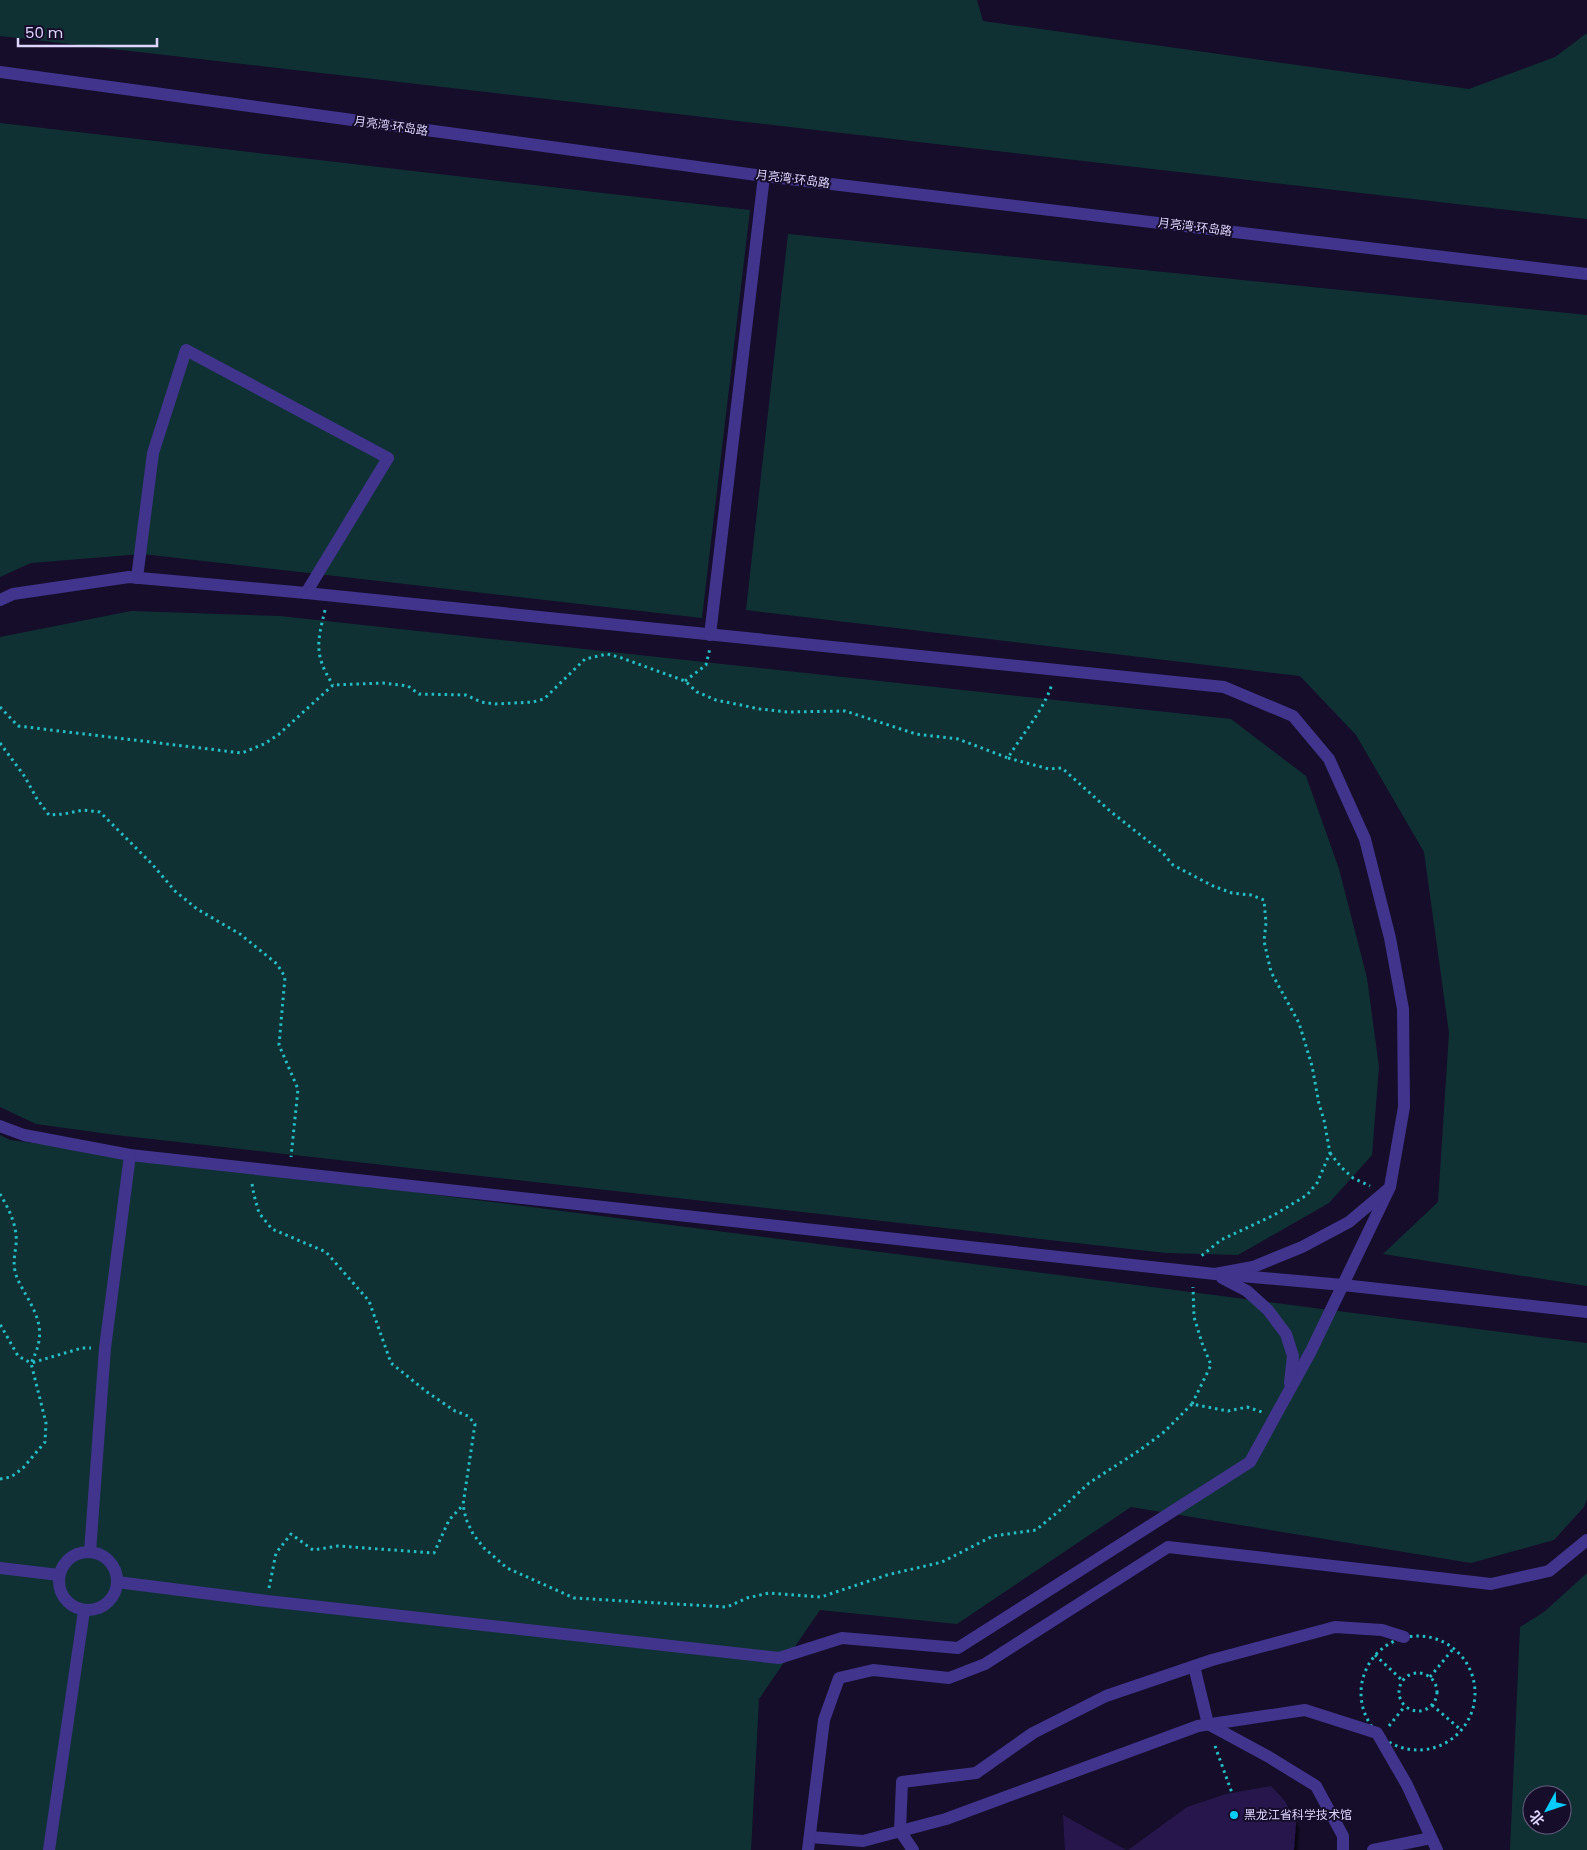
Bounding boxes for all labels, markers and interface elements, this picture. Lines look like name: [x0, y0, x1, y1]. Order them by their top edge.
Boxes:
scale bar: [18, 15, 156, 47]
text: 50 m: [25, 22, 63, 43]
street label: 月亮湾·环岛路: [353, 112, 429, 139]
street label: 月亮湾·环岛路: [755, 166, 831, 191]
street label: 月亮湾·环岛路: [1157, 214, 1233, 239]
north arrow: [1522, 1785, 1572, 1835]
place label: 黑龙江省科学技术馆: [1244, 1806, 1352, 1823]
text: 北: [1525, 1807, 1549, 1830]
marker: 黑龙江省科学技术馆: [1228, 1809, 1240, 1821]

